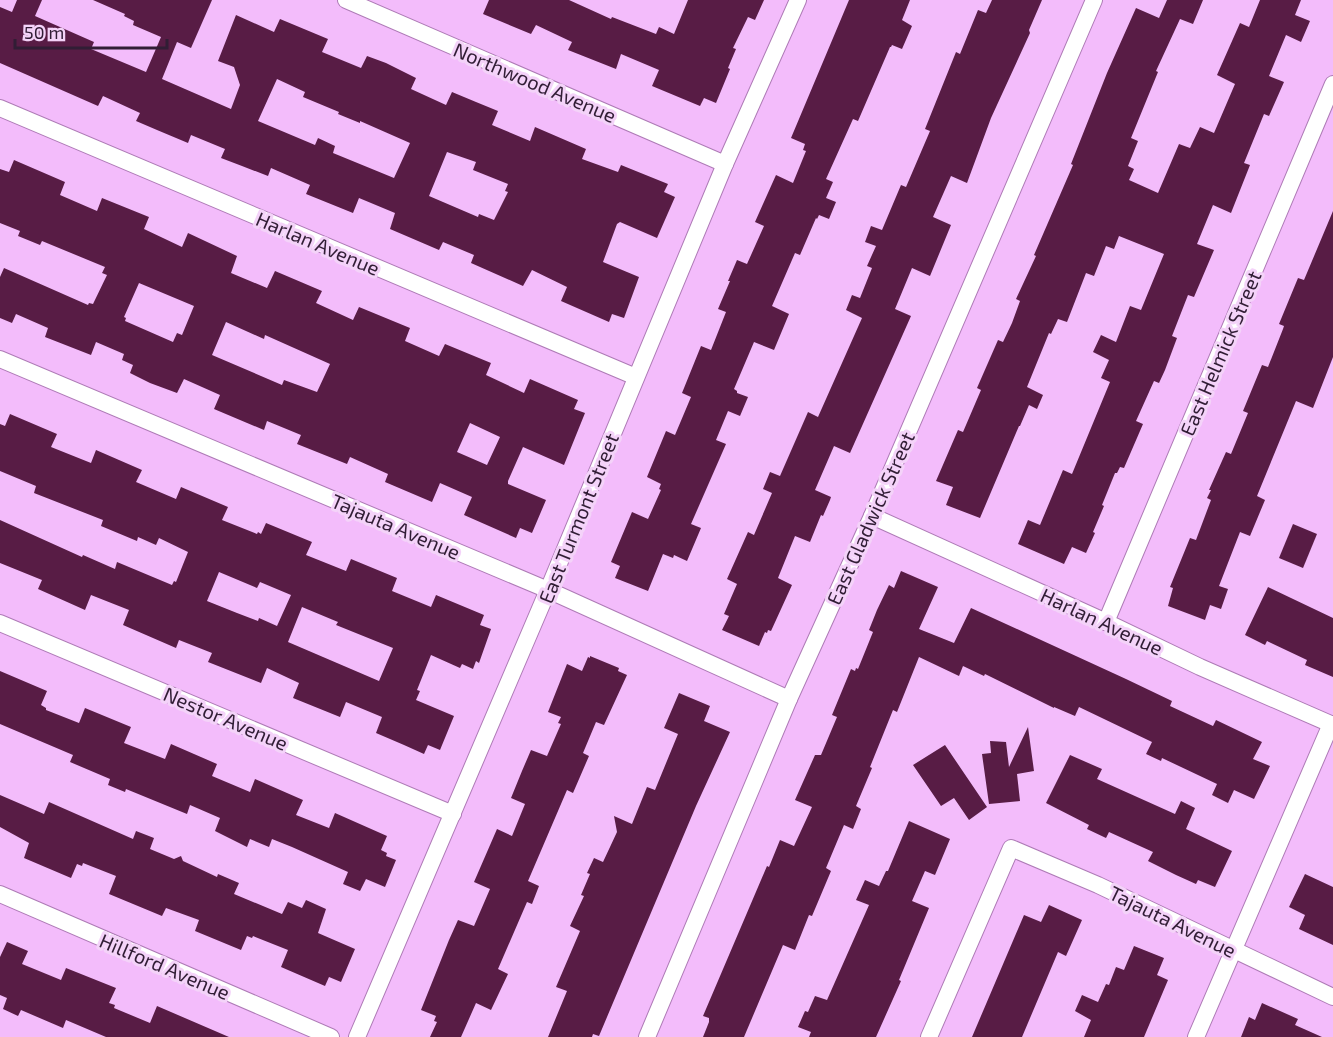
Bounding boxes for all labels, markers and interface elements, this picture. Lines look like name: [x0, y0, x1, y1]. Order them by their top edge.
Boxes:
scale bar: [15, 12, 166, 50]
text: 50 m: [24, 21, 64, 43]
street label: Northwood Avenue: [450, 37, 620, 127]
street label: Harlan Avenue: [253, 206, 383, 280]
street label: East Helmick Street: [1174, 267, 1266, 439]
street label: East Gladwick Street: [821, 428, 919, 608]
street label: East Turmont Street: [533, 429, 623, 607]
street label: Tajauta Avenue: [328, 488, 464, 564]
street label: Harlan Avenue: [1037, 582, 1167, 660]
street label: Nestor Avenue: [160, 681, 292, 755]
street label: Tajauta Avenue: [1106, 880, 1240, 962]
street label: Hillford Avenue: [96, 928, 234, 1004]

